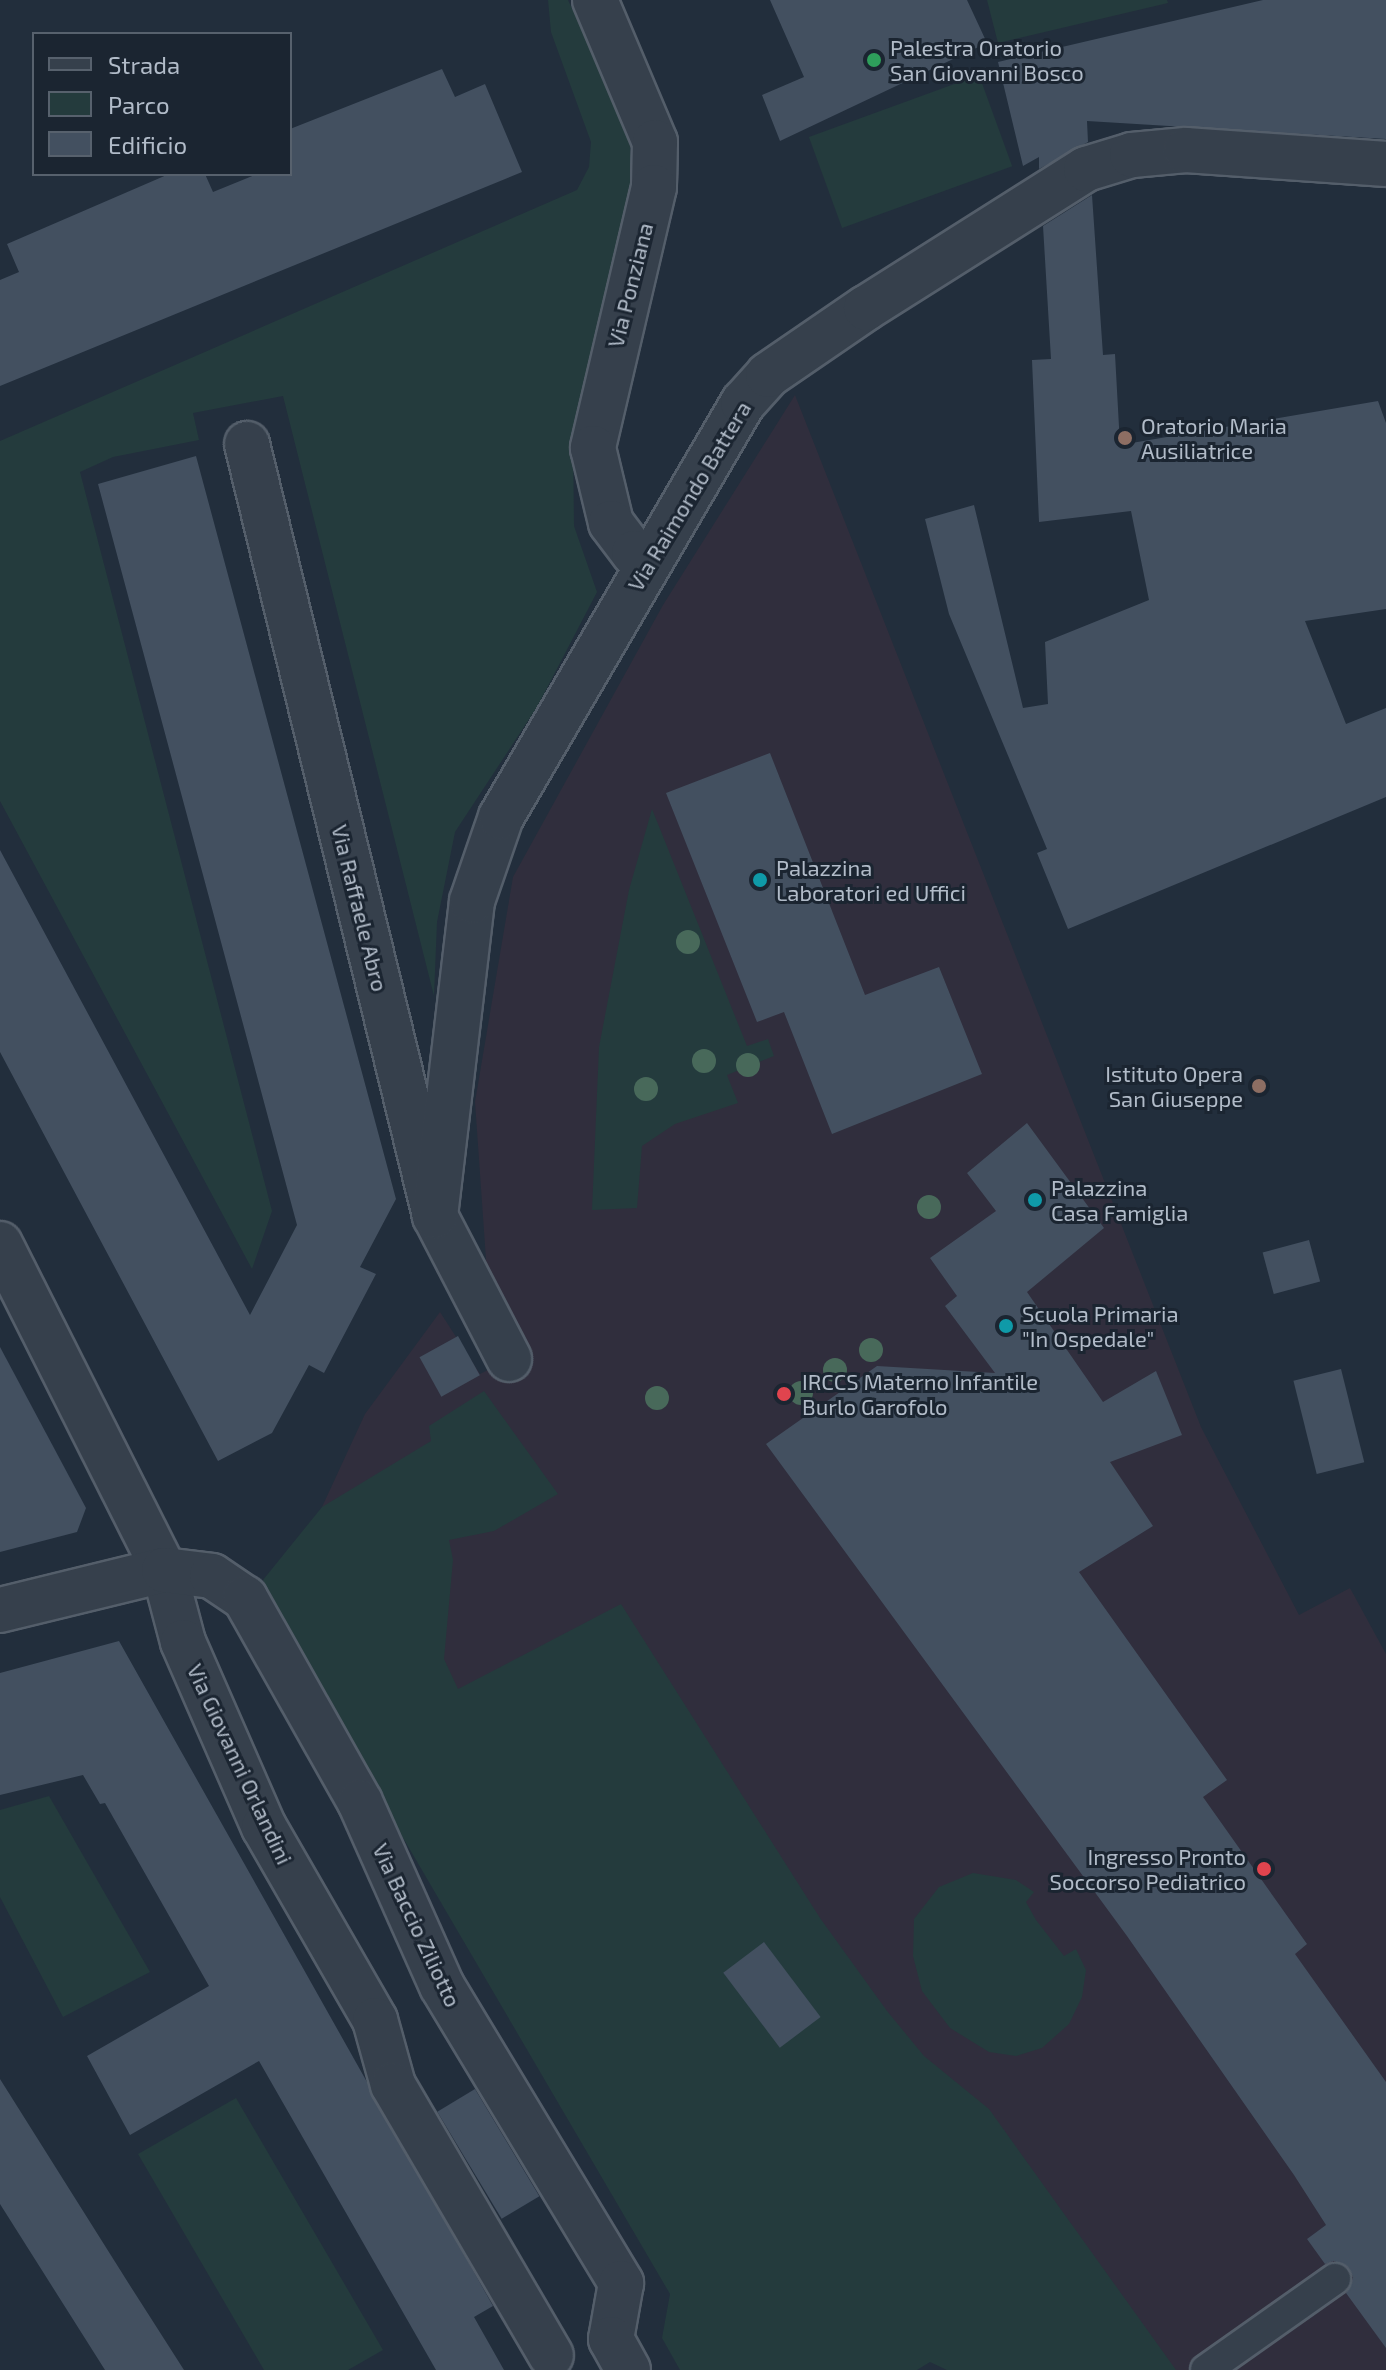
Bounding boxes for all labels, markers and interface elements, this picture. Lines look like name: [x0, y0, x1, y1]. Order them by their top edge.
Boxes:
legend: [32, 32, 292, 176]
place label: Palestra Oratorio San Giovanni Bosco: [890, 34, 1084, 86]
text: Strada: [108, 50, 180, 79]
marker: Palestra Oratorio San Giovanni Bosco: [865, 51, 883, 69]
text: Parco: [108, 90, 170, 119]
text: Edificio: [108, 130, 187, 159]
street label: Via Ponziana: [602, 220, 658, 350]
street label: Via Raimondo Battera: [622, 396, 756, 596]
place label: Oratorio Maria Ausiliatrice: [1141, 412, 1287, 464]
marker: Oratorio Maria Ausiliatrice: [1116, 429, 1134, 447]
street label: Via Raffaele Abro: [326, 822, 394, 994]
place label: Palazzina Laboratori ed Uffici: [776, 854, 966, 906]
marker: Palazzina Laboratori ed Uffici: [751, 871, 769, 889]
place label: Istituto Opera San Giuseppe: [1105, 1060, 1243, 1112]
marker: Istituto Opera San Giuseppe: [1250, 1077, 1268, 1095]
place label: Palazzina Casa Famiglia: [1051, 1174, 1188, 1226]
marker: Palazzina Casa Famiglia: [1026, 1191, 1044, 1209]
place label: Scuola Primaria "In Ospedale": [1022, 1300, 1179, 1352]
marker: Scuola Primaria "In Ospedale": [997, 1317, 1015, 1335]
place label: IRCCS Materno Infantile Burlo Garofolo: [802, 1368, 1038, 1420]
marker: IRCCS Materno Infantile Burlo Garofolo: [773, 1383, 795, 1405]
street label: Via Giovanni Orlandini: [182, 1660, 298, 1868]
street label: Via Baccio Ziliotto: [368, 1839, 466, 2011]
place label: Ingresso Pronto Soccorso Pediatrico: [1050, 1843, 1246, 1894]
marker: Ingresso Pronto Soccorso Pediatrico: [1253, 1858, 1275, 1880]

